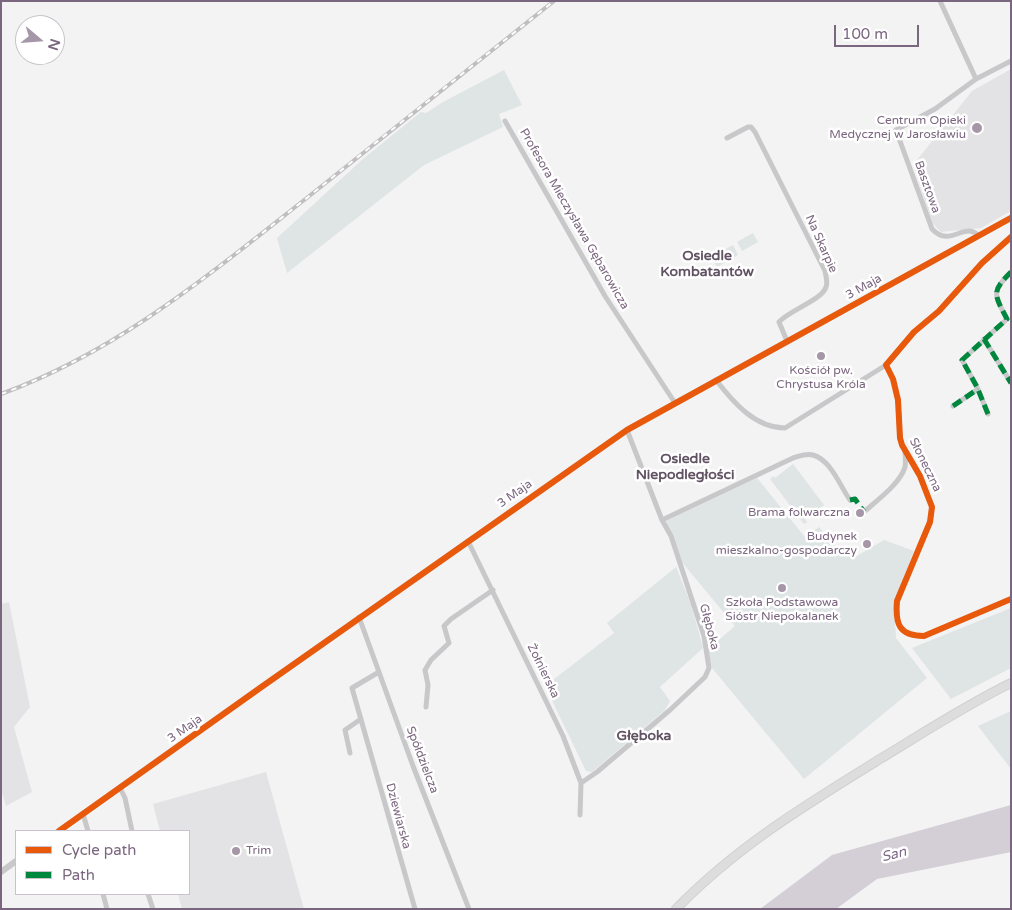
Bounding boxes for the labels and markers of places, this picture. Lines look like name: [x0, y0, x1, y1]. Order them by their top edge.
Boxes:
place label: Centrum Opieki Medycznej w Jarosławiu: [829, 114, 966, 142]
marker: Centrum Opieki Medycznej w Jarosławiu: [970, 121, 984, 135]
marker: Kościół pw. Chrystusa Króla: [815, 350, 827, 362]
place label: Kościół pw. Chrystusa Króla: [776, 364, 866, 392]
place label: Brama folwarczna: [748, 506, 850, 520]
marker: Brama folwarczna: [854, 507, 866, 519]
place label: Budynek mieszkalno-gospodarczy: [716, 530, 857, 558]
marker: Budynek mieszkalno-gospodarczy: [861, 538, 873, 550]
marker: Szkoła Podstawowa Sióstr Niepokalanek: [776, 582, 788, 594]
place label: Szkoła Podstawowa Sióstr Niepokalanek: [725, 596, 839, 624]
place label: Trim: [246, 844, 271, 858]
marker: Trim: [230, 845, 242, 857]

